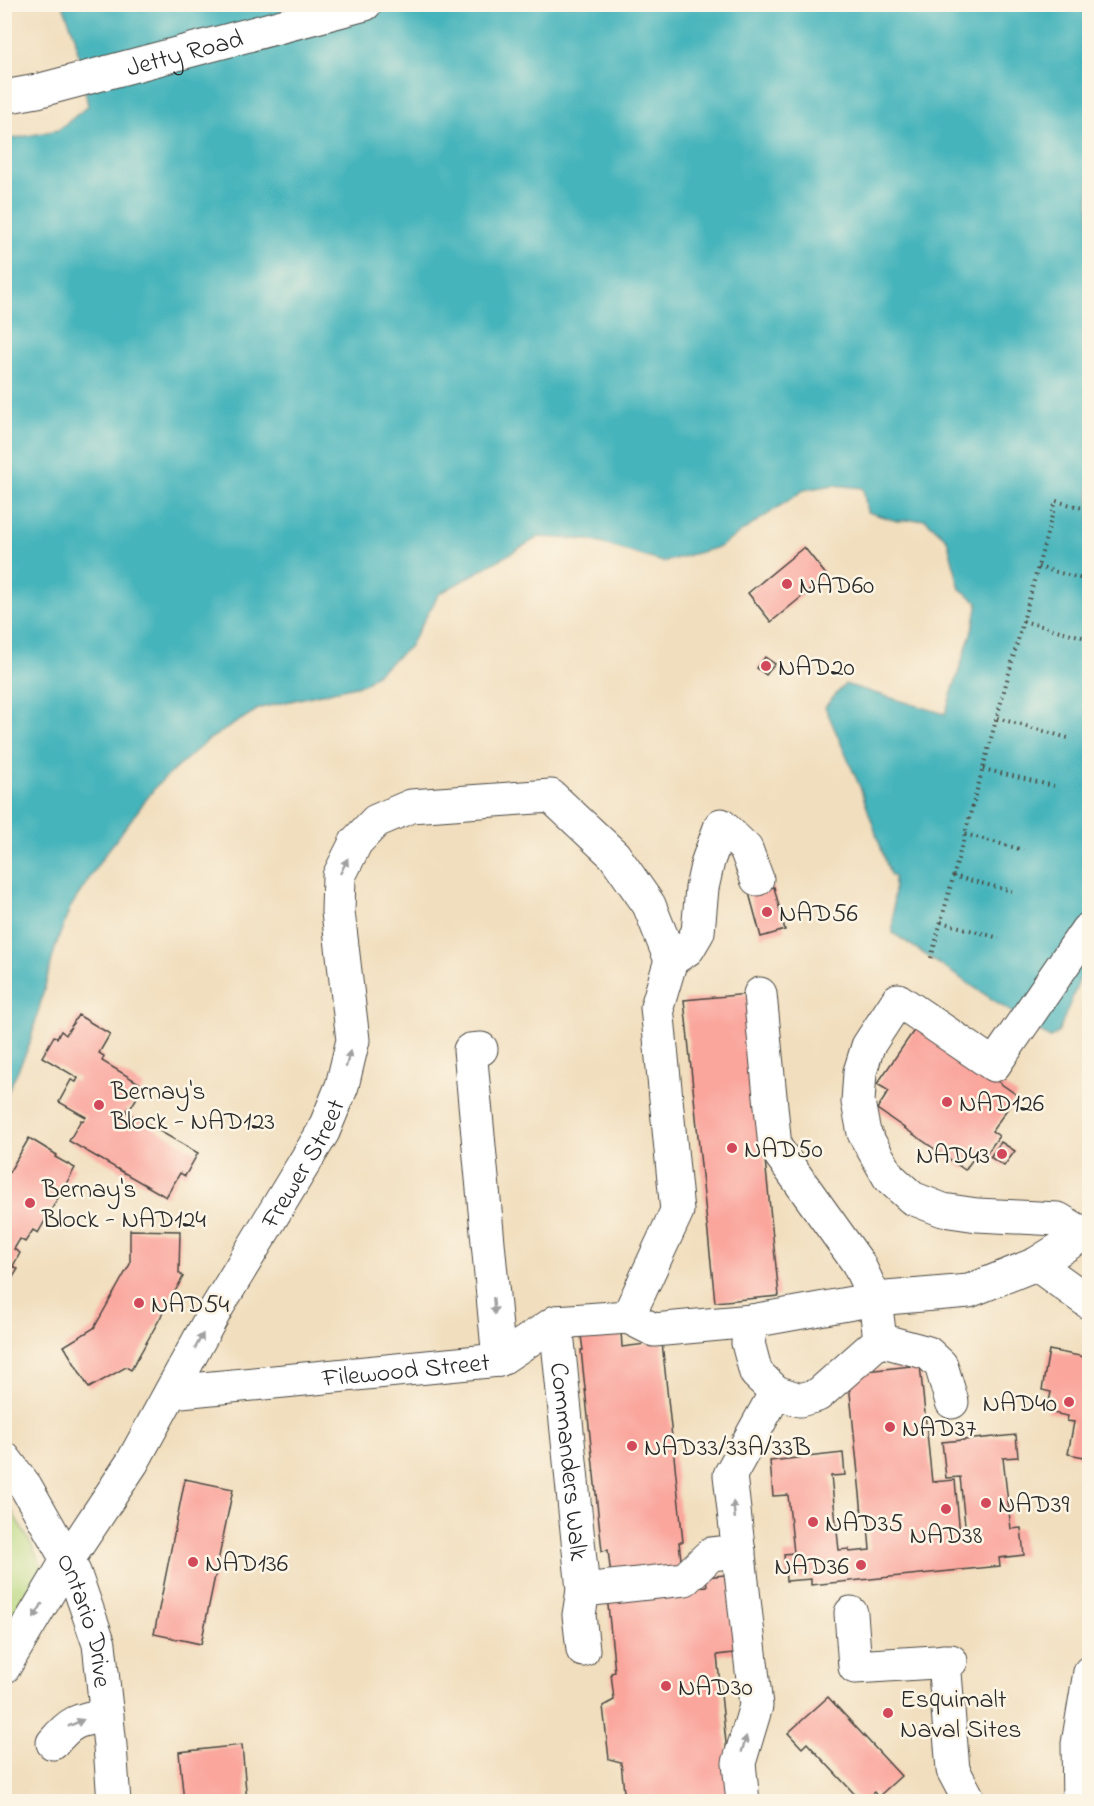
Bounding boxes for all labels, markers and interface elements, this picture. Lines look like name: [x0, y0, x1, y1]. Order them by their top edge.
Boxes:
street label: Jetty Road: [123, 21, 248, 88]
place label: NAD60: [799, 568, 874, 606]
marker: NAD60: [780, 577, 794, 591]
place label: NAD20: [778, 650, 855, 688]
marker: NAD20: [759, 659, 773, 673]
one-way arrow: [339, 858, 349, 875]
place label: NAD56: [779, 896, 858, 934]
marker: NAD56: [760, 905, 774, 919]
one-way arrow: [344, 1049, 354, 1068]
place label: Bernay's Block - NAD123: [110, 1074, 275, 1142]
place label: NAD126: [959, 1086, 1044, 1124]
street label: Frewer Street: [252, 1094, 357, 1237]
marker: NAD126: [940, 1095, 954, 1109]
marker: Bernay's Block - NAD123: [92, 1098, 106, 1112]
place label: NAD50: [744, 1132, 823, 1170]
place label: NAD43: [916, 1138, 990, 1176]
marker: NAD50: [725, 1141, 739, 1155]
marker: NAD43: [995, 1147, 1009, 1161]
place label: Bernay's Block - NAD124: [41, 1172, 206, 1240]
marker: Bernay's Block - NAD124: [23, 1196, 37, 1210]
place label: NAD54: [151, 1287, 230, 1325]
marker: NAD54: [132, 1296, 146, 1310]
one-way arrow: [489, 1296, 499, 1315]
one-way arrow: [194, 1332, 204, 1349]
street label: Filewood Street: [320, 1345, 492, 1399]
street label: Commanders Walk: [538, 1361, 596, 1563]
place label: NAD40: [982, 1386, 1057, 1424]
marker: NAD40: [1062, 1395, 1076, 1409]
place label: NAD37: [902, 1411, 976, 1449]
marker: NAD37: [883, 1420, 897, 1434]
place label: NAD33/33A/33B: [644, 1430, 811, 1468]
marker: NAD33/33A/33B: [625, 1439, 639, 1453]
place label: NAD39: [998, 1487, 1069, 1525]
marker: NAD39: [979, 1496, 993, 1510]
one-way arrow: [729, 1500, 739, 1519]
marker: NAD38: [939, 1502, 953, 1516]
place label: NAD35: [825, 1506, 903, 1544]
marker: NAD35: [806, 1515, 820, 1529]
place label: NAD38: [909, 1518, 983, 1556]
place label: NAD136: [205, 1546, 288, 1584]
street label: Ontario Drive: [45, 1547, 120, 1690]
place label: NAD36: [774, 1549, 849, 1587]
marker: NAD136: [186, 1555, 200, 1569]
marker: NAD36: [854, 1558, 868, 1572]
one-way arrow: [32, 1603, 43, 1619]
place label: NAD30: [678, 1670, 753, 1708]
marker: NAD30: [659, 1679, 673, 1693]
place label: Esquimalt Naval Sites: [900, 1682, 1022, 1750]
marker: Esquimalt Naval Sites: [881, 1706, 895, 1720]
one-way arrow: [68, 1718, 86, 1728]
one-way arrow: [740, 1735, 749, 1753]

